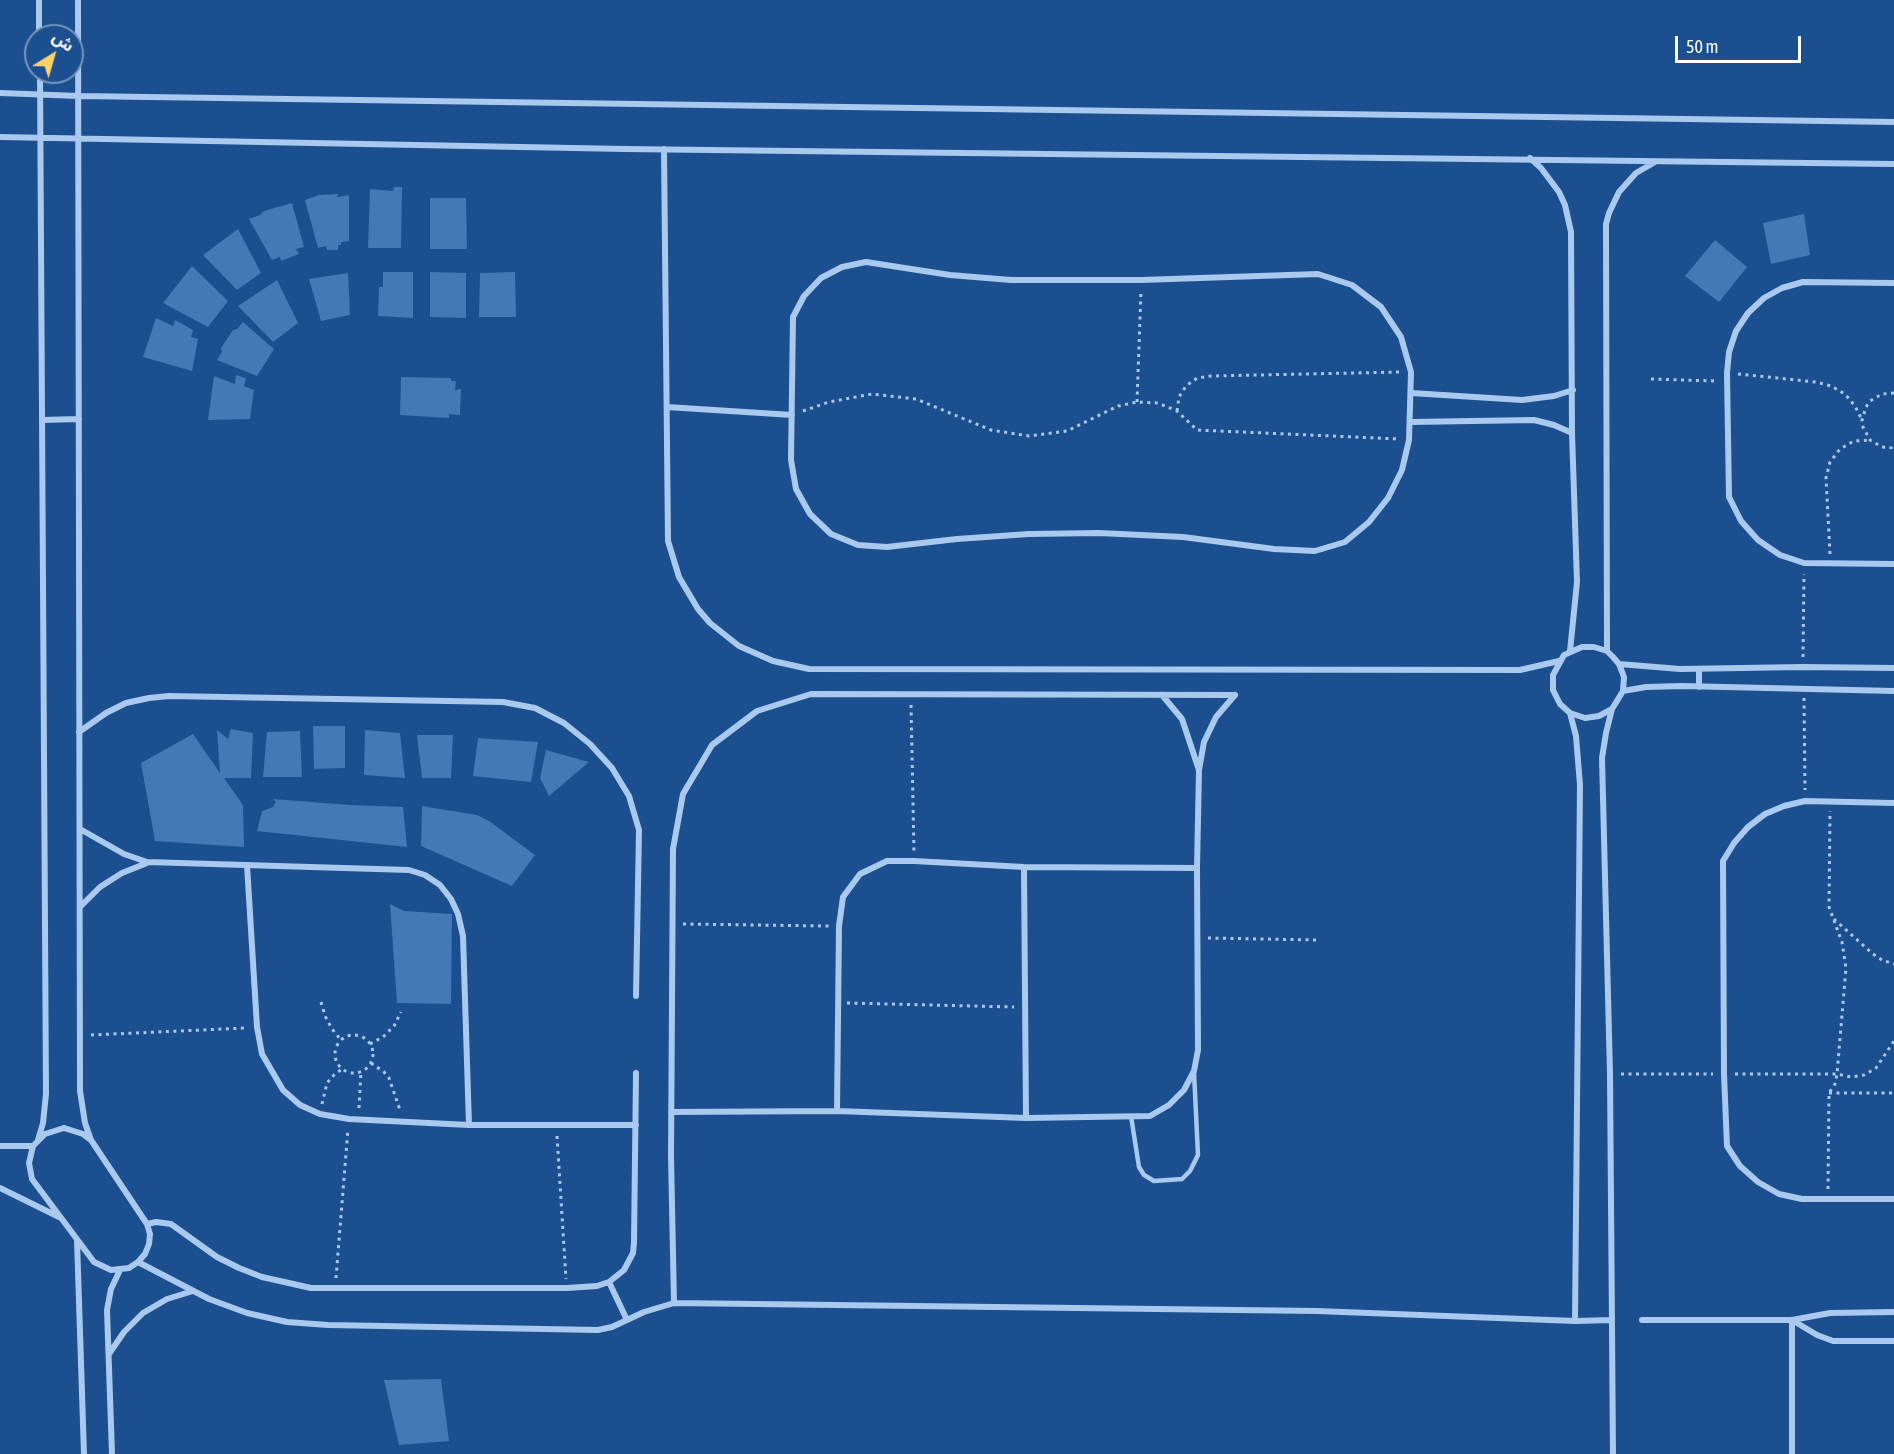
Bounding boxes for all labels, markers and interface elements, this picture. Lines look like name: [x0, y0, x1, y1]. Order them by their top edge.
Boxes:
north arrow: [24, 24, 84, 84]
scale bar: [1678, 24, 1804, 62]
text: ش: [49, 27, 78, 55]
text: 50 m: [1686, 36, 1718, 57]

